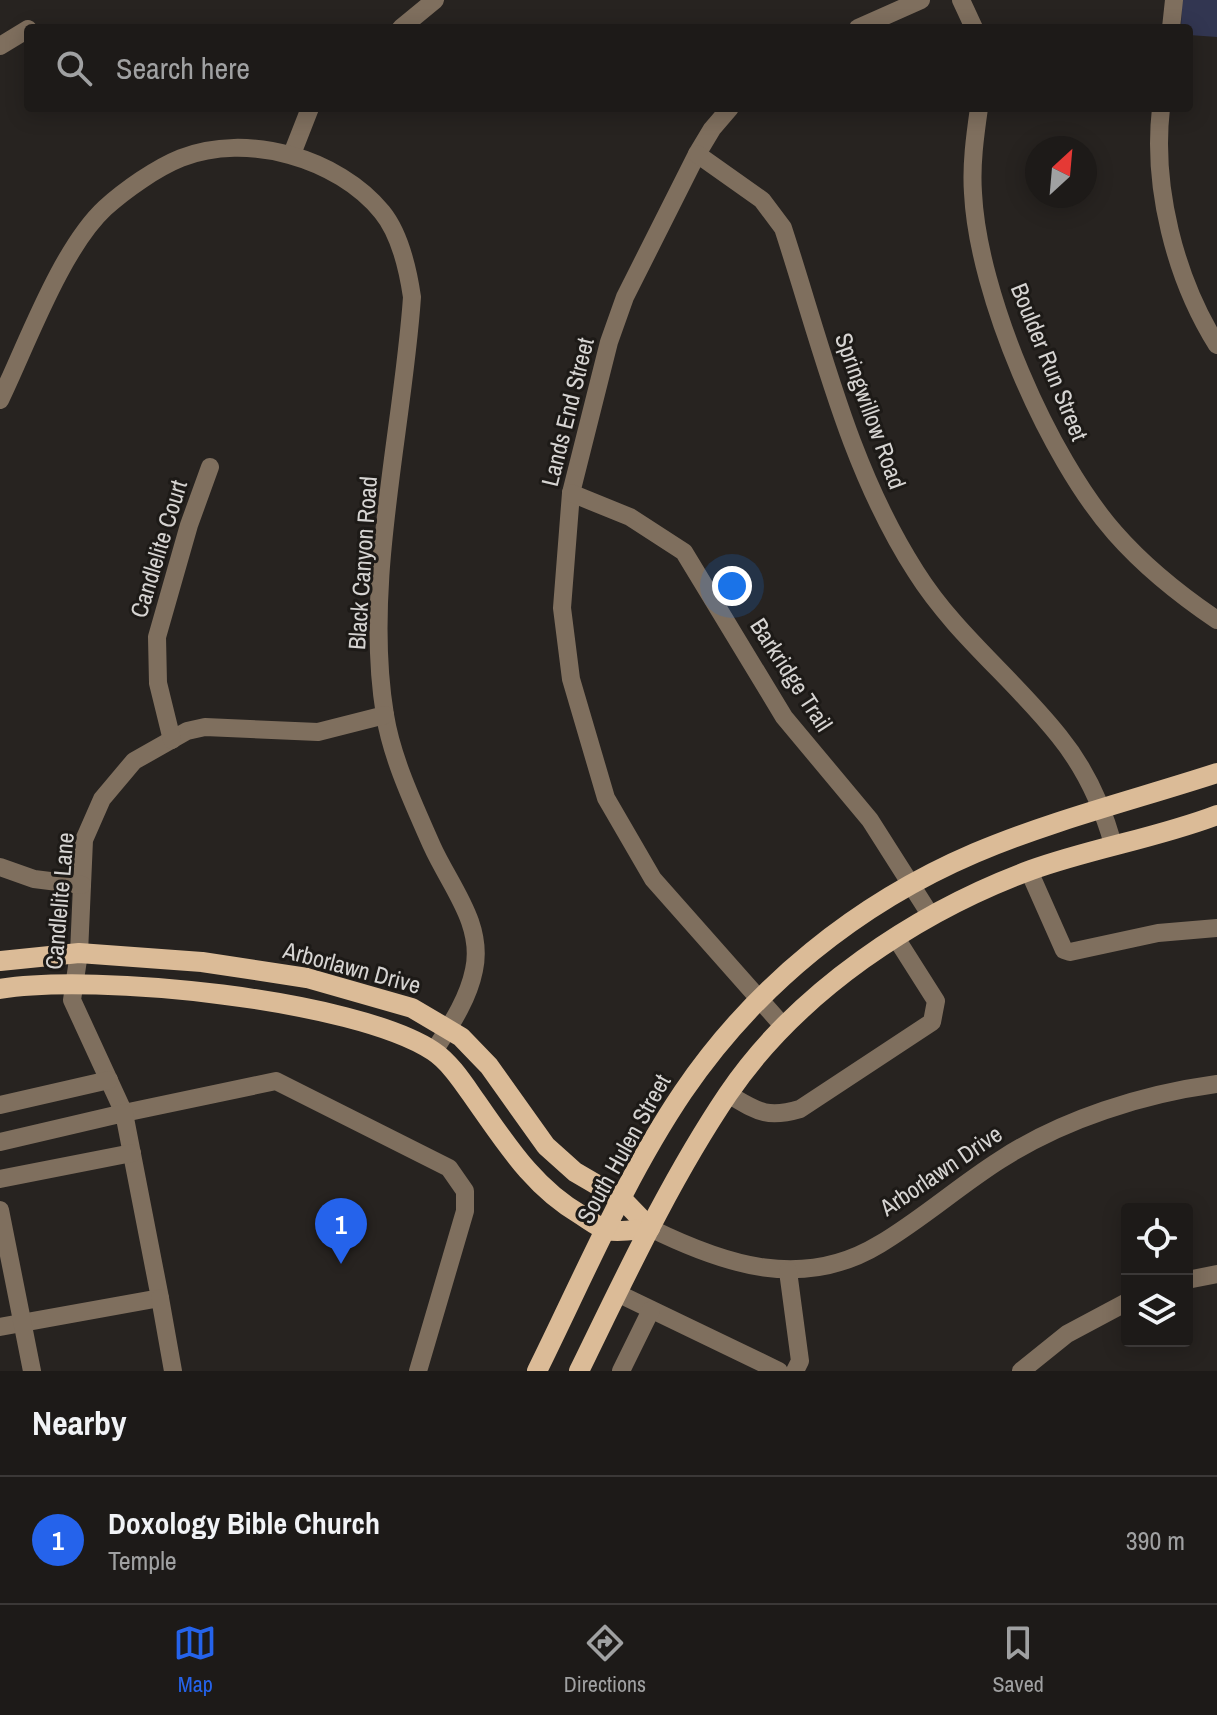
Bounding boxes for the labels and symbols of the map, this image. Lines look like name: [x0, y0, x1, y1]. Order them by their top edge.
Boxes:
north arrow: [1025, 136, 1097, 208]
street label: Boulder Run Street: [1004, 278, 1096, 446]
street label: Springwillow Road: [828, 328, 914, 493]
street label: Lands End Street: [533, 334, 601, 489]
street label: Black Canyon Road: [340, 475, 384, 651]
street label: Candlelite Court: [122, 476, 194, 621]
your location: [712, 566, 752, 606]
street label: Barkridge Trail: [743, 612, 840, 737]
street label: Candlelite Lane: [37, 831, 81, 971]
street label: Arborlawn Drive: [279, 933, 425, 1001]
street label: South Hulen Street: [569, 1068, 678, 1229]
street label: Arborlawn Drive: [872, 1117, 1008, 1223]
pin: 1: [315, 1198, 367, 1264]

